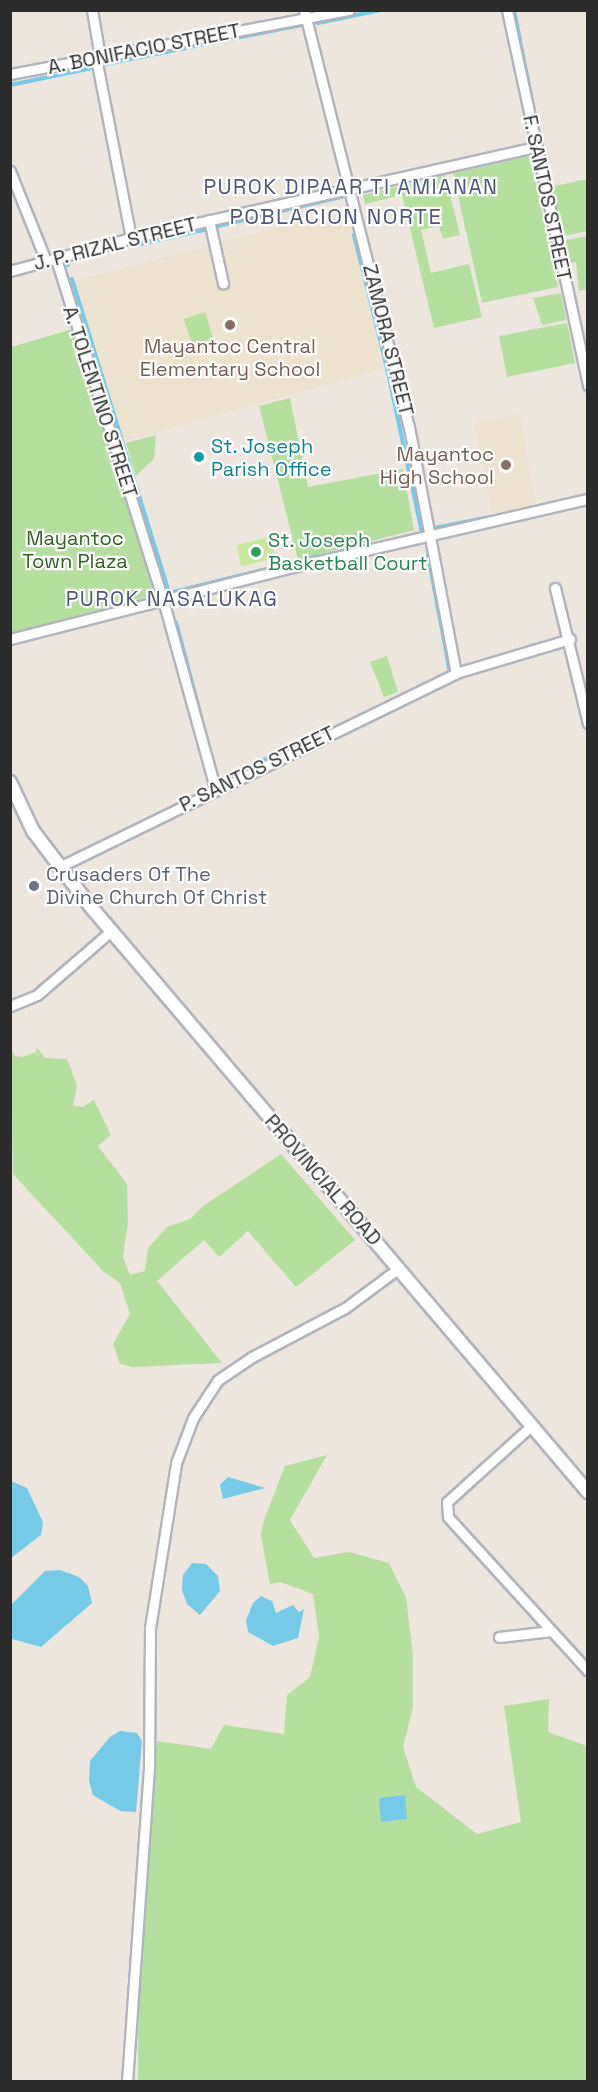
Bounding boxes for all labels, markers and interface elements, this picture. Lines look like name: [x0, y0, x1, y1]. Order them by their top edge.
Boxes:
street label: A. BONIFACIO STREET: [45, 18, 243, 80]
street label: F. SANTOS STREET: [518, 112, 576, 284]
district label: PUROK DIPAAR TI AMIANAN: [203, 174, 499, 200]
district label: POBLACION NORTE: [230, 204, 442, 230]
street label: J. P. RIZAL STREET: [30, 212, 200, 276]
street label: ZAMORA STREET: [358, 262, 418, 418]
street label: A. TOLENTINO STREET: [57, 302, 143, 502]
marker: Mayantoc Central Elementary School: [223, 318, 237, 332]
place label: Mayantoc Central Elementary School: [140, 334, 320, 381]
place label: St. Joseph Parish Office: [211, 434, 332, 481]
place label: Mayantoc High School: [380, 442, 494, 489]
marker: St. Joseph Parish Office: [192, 450, 206, 464]
marker: Mayantoc High School: [499, 458, 513, 472]
park label: Mayantoc Town Plaza: [22, 526, 128, 573]
place label: St. Joseph Basketball Court: [268, 528, 428, 575]
marker: St. Joseph Basketball Court: [249, 545, 263, 559]
district label: PUROK NASALUKAG: [66, 586, 278, 612]
street label: P. SANTOS STREET: [175, 721, 339, 817]
place label: Crusaders Of The Divine Church Of Christ: [46, 862, 267, 909]
marker: Crusaders Of The Divine Church Of Christ: [27, 879, 41, 893]
street label: PROVINCIAL ROAD: [259, 1109, 387, 1251]

